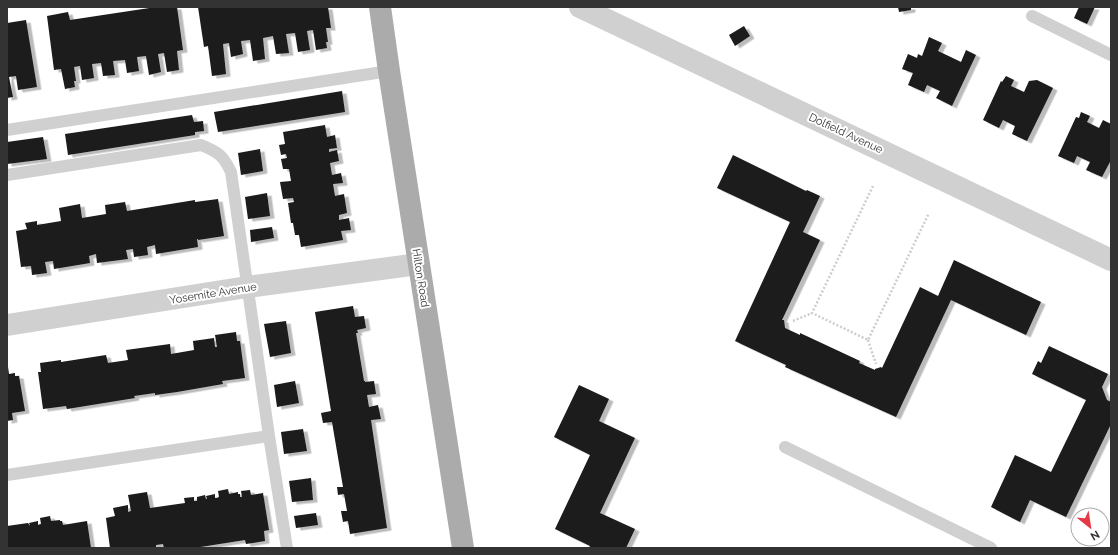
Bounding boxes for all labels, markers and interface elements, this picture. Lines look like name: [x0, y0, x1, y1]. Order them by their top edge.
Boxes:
street label: Dolfield Avenue: [807, 111, 885, 157]
street label: Hilton Road: [409, 248, 432, 309]
street label: Yosemite Avenue: [169, 280, 258, 307]
north arrow: [1070, 507, 1110, 547]
text: N: [1088, 527, 1102, 543]

